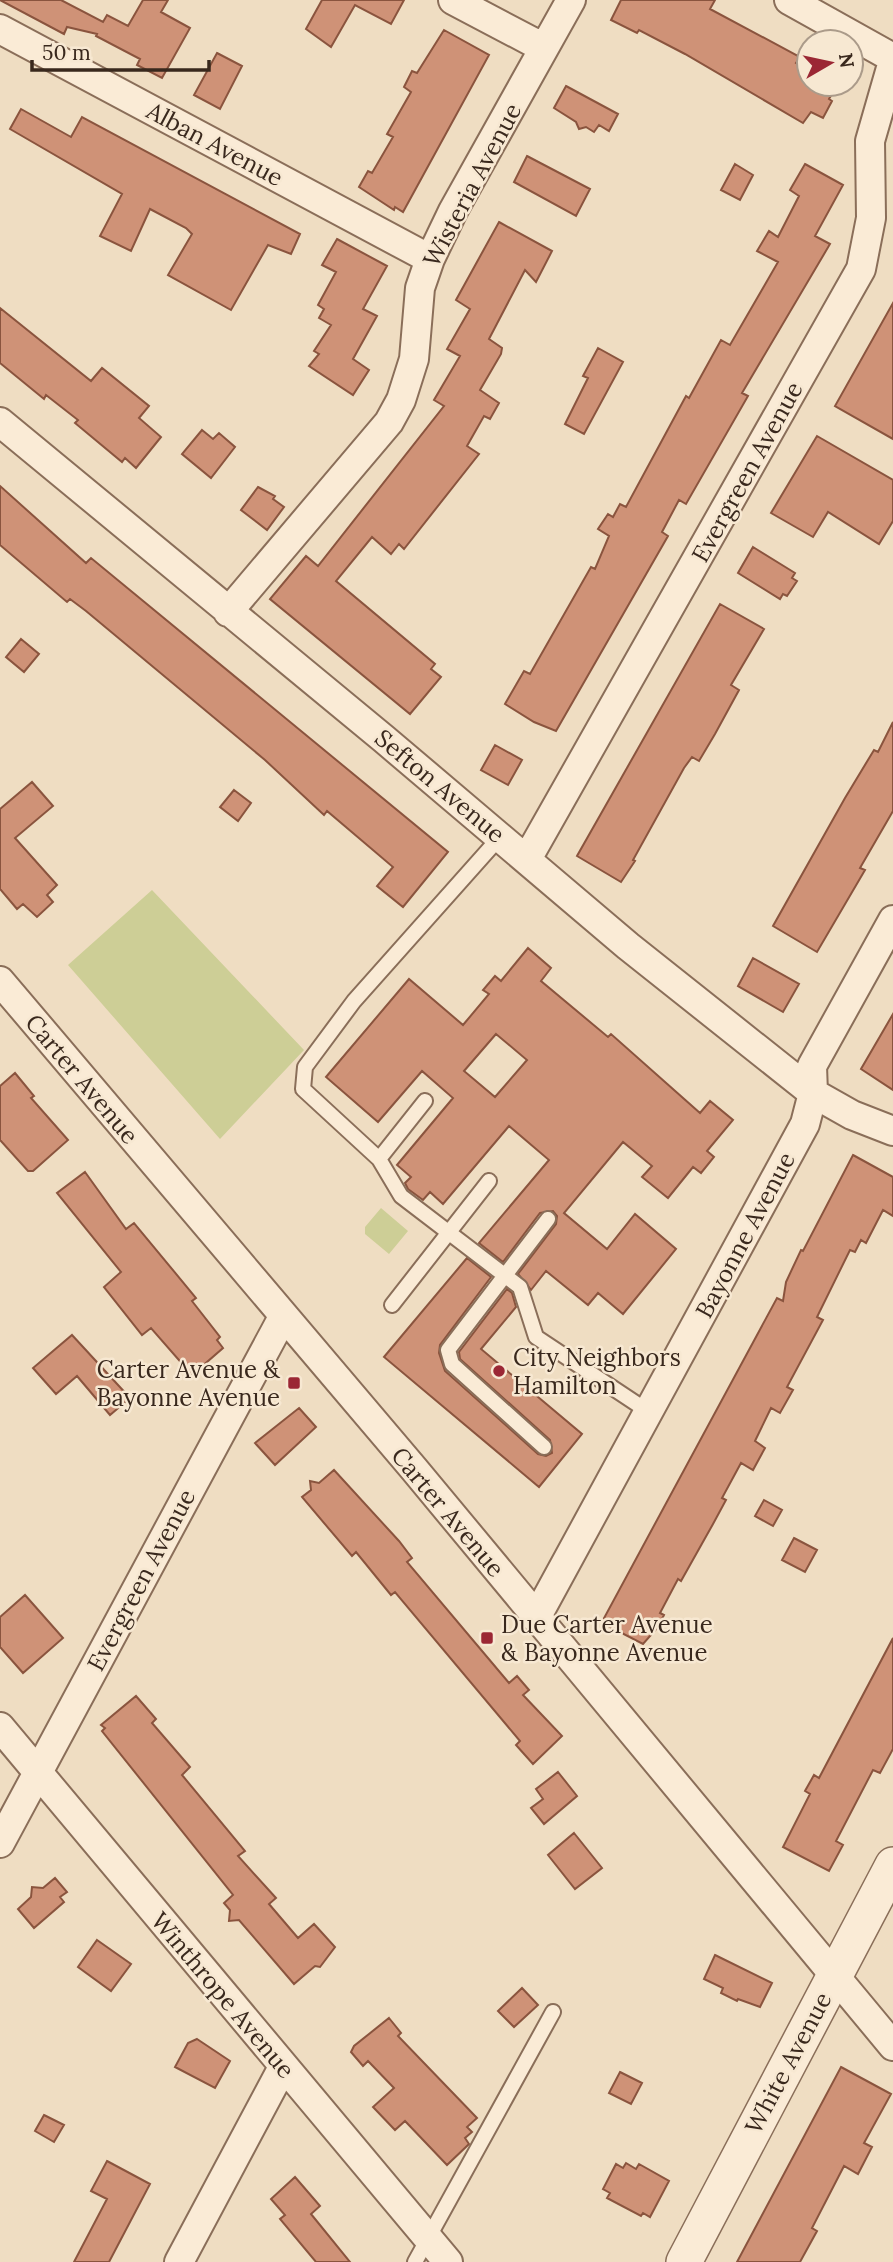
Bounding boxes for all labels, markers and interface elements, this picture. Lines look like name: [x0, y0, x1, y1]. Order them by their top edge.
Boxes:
scale bar: [32, 28, 208, 72]
north arrow: [795, 28, 865, 98]
text: 50 m: [42, 39, 91, 66]
text: N: [834, 51, 860, 70]
street label: Alban Avenue: [141, 95, 289, 193]
street label: Wisteria Avenue: [416, 98, 528, 272]
street label: Evergreen Avenue: [685, 376, 809, 568]
street label: Sefton Avenue: [368, 722, 512, 850]
street label: Carter Avenue: [19, 1008, 145, 1150]
street label: Bayonne Avenue: [688, 1147, 802, 1323]
place label: City Neighbors Hamilton: [513, 1342, 681, 1401]
place label: Carter Avenue & Bayonne Avenue: [97, 1354, 280, 1413]
marker: City Neighbors Hamilton: [491, 1363, 507, 1379]
marker: Carter Avenue & Bayonne Avenue: [286, 1375, 302, 1391]
street label: Carter Avenue: [385, 1441, 511, 1583]
street label: Evergreen Avenue: [80, 1484, 202, 1676]
place label: Due Carter Avenue & Bayonne Avenue: [501, 1609, 713, 1668]
marker: Due Carter Avenue & Bayonne Avenue: [479, 1630, 495, 1646]
street label: Winthrope Avenue: [144, 1906, 302, 2084]
street label: White Avenue: [738, 1987, 838, 2139]

